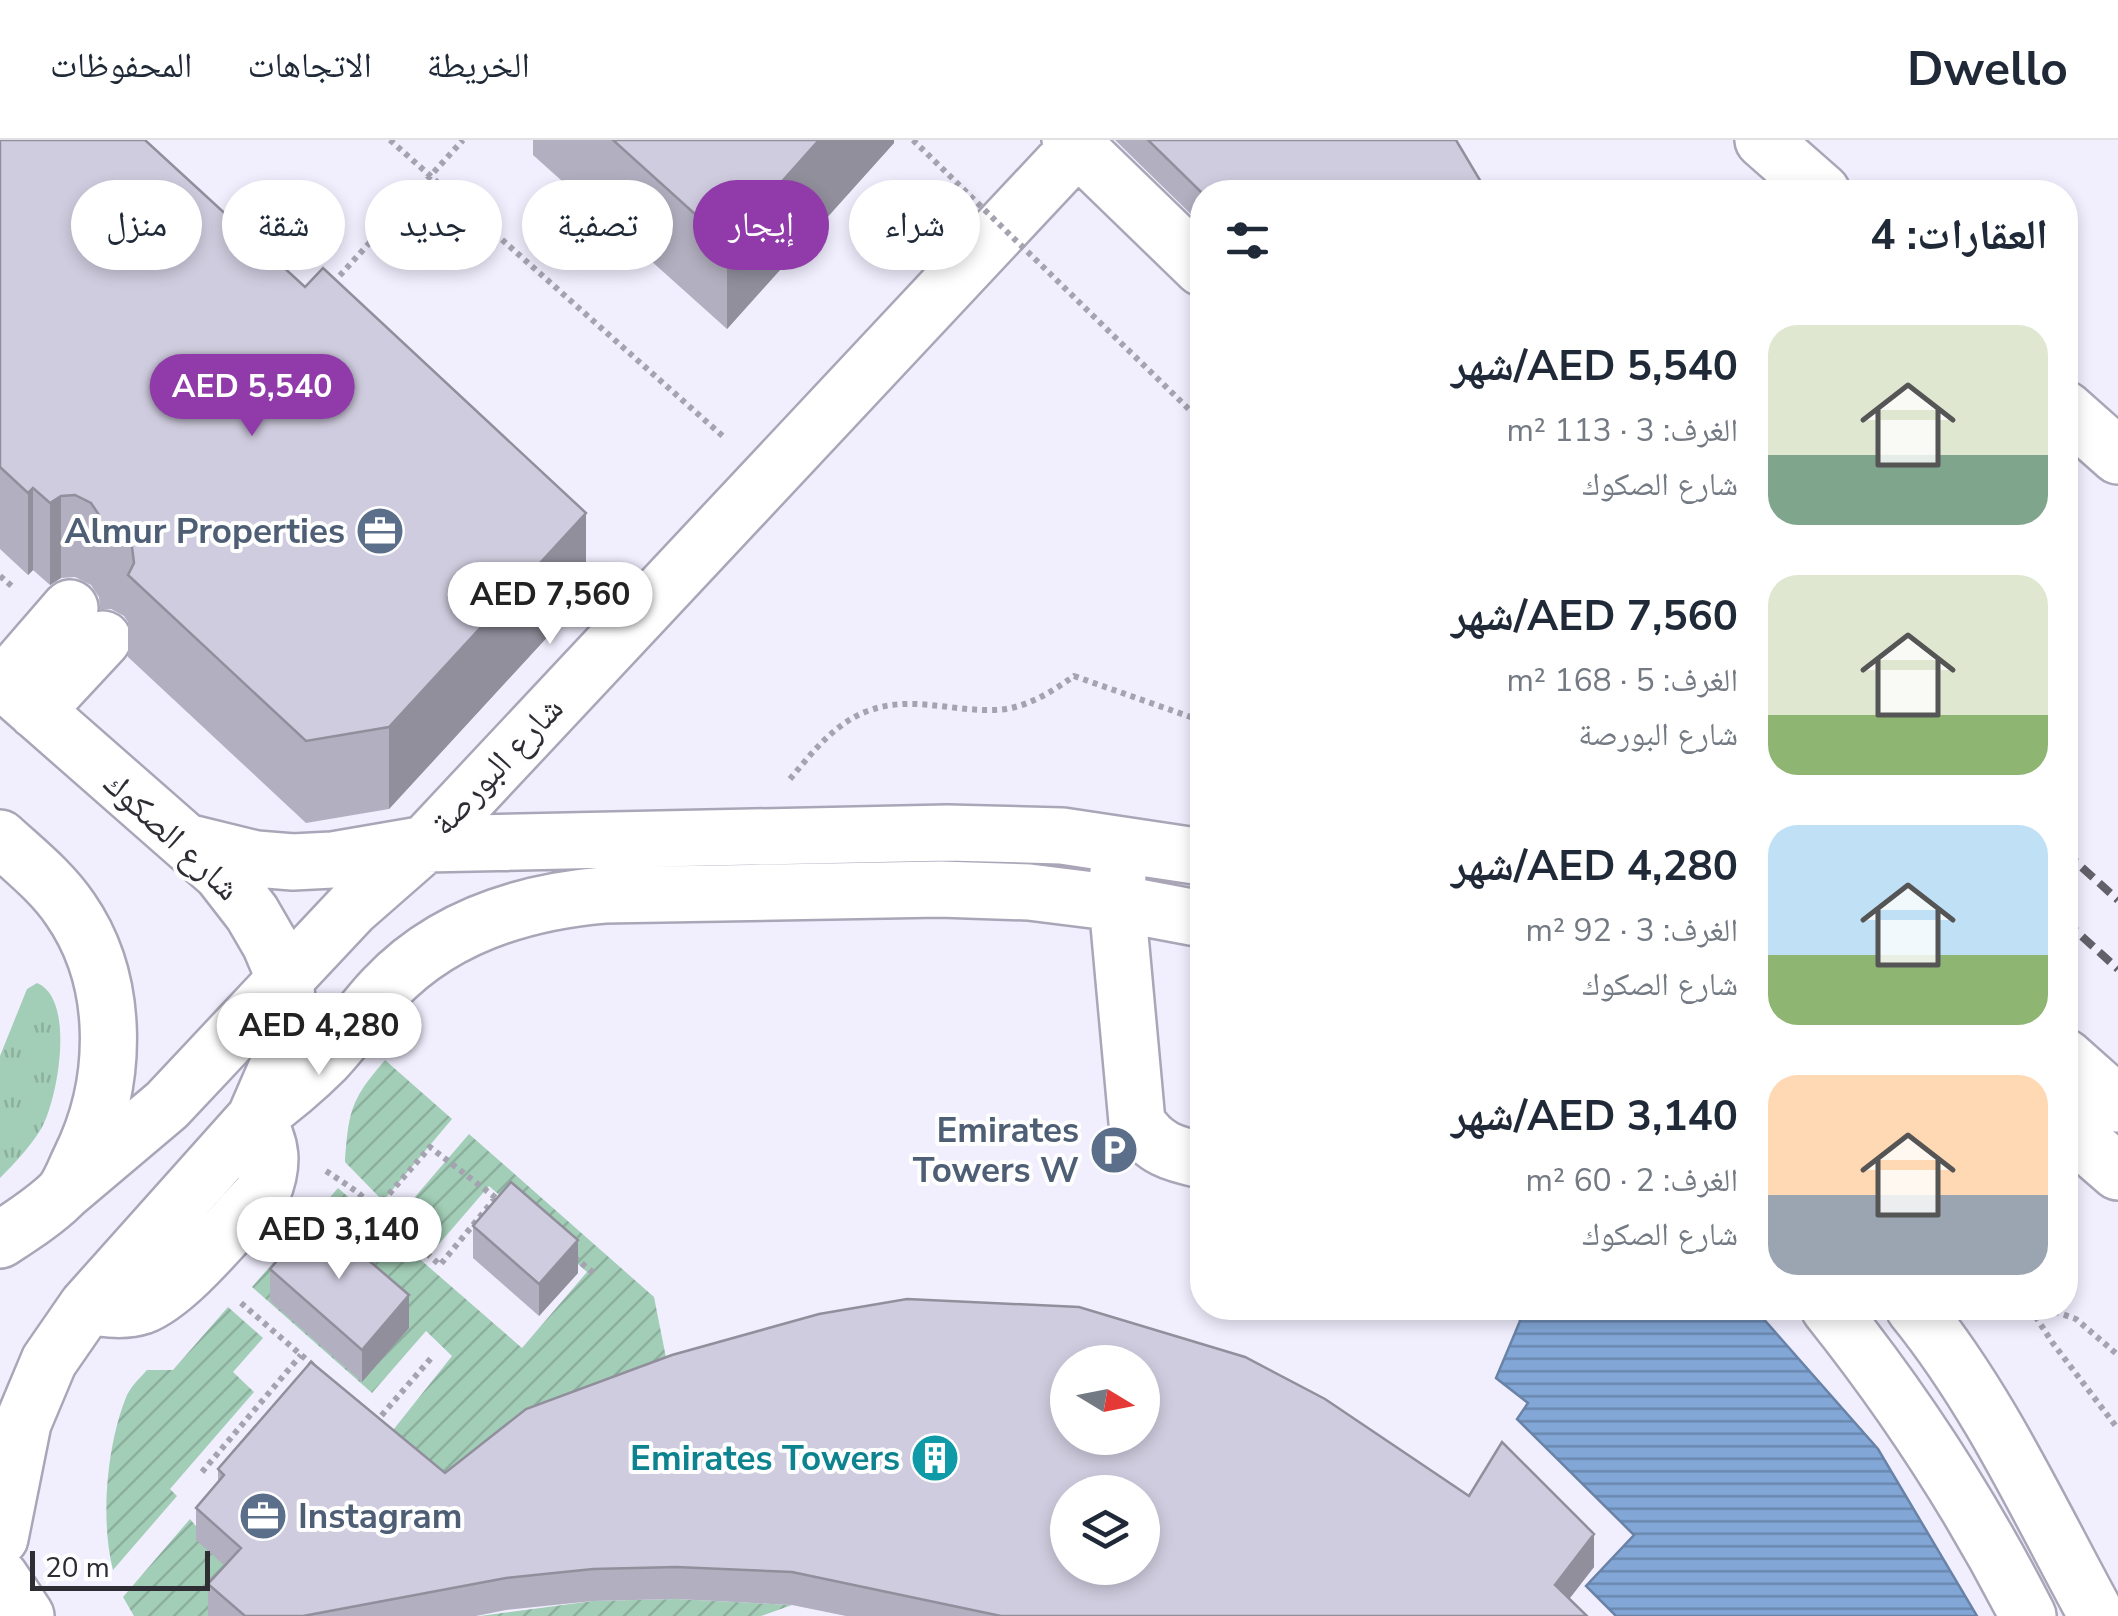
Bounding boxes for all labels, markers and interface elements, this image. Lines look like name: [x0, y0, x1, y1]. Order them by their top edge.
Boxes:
text: Dwello: [1907, 36, 2068, 102]
text: المحفوظات: [50, 42, 192, 89]
text: الاتجاهات: [247, 42, 372, 89]
text: الخريطة: [427, 42, 530, 89]
chip: منزل: [71, 180, 202, 270]
chip: شقة: [222, 180, 345, 270]
chip: جديد: [365, 180, 502, 270]
chip: تصفية: [522, 180, 673, 270]
chip: إيجار: [693, 180, 829, 270]
chip: شراء: [849, 180, 980, 270]
text: العقارات: 4: [1870, 207, 2048, 264]
icon: filters: [1220, 213, 1275, 268]
text: AED 5,540/شهر: [1451, 338, 1738, 395]
pin: AED 5,540: [138, 354, 366, 439]
text: AED 5,540: [172, 365, 332, 408]
icon: home: [1848, 365, 1968, 485]
text: الغرف: 3 · 113 m²: [1506, 409, 1738, 452]
text: شارع الصكوك: [1582, 463, 1738, 506]
office icon: Almur Properties: [354, 505, 406, 557]
place label: Almur Properties: [65, 508, 345, 555]
pin: AED 7,560: [436, 562, 664, 647]
text: AED 7,560: [470, 573, 630, 616]
text: AED 7,560/شهر: [1451, 588, 1738, 645]
icon: home: [1848, 615, 1968, 735]
text: الغرف: 5 · 168 m²: [1506, 659, 1738, 702]
street label: شارع البورصة: [420, 686, 574, 846]
text: شارع البورصة: [1578, 713, 1738, 756]
street label: شارع الصكوك: [94, 761, 250, 911]
text: AED 4,280/شهر: [1451, 838, 1738, 895]
icon: home: [1848, 865, 1968, 985]
text: الغرف: 3 · 92 m²: [1526, 909, 1738, 952]
text: شارع الصكوك: [1582, 963, 1738, 1006]
pin: AED 4,280: [205, 993, 433, 1078]
text: AED 4,280: [239, 1004, 399, 1047]
text: AED 3,140/شهر: [1451, 1088, 1738, 1145]
place label: Emirates Towers W: [913, 1107, 1079, 1194]
icon: home: [1848, 1115, 1968, 1235]
parking icon: Emirates Towers W: [1088, 1124, 1140, 1176]
text: الغرف: 2 · 60 m²: [1526, 1159, 1738, 1202]
pin: AED 3,140: [225, 1197, 453, 1282]
text: AED 3,140: [259, 1208, 419, 1251]
text: شارع الصكوك: [1582, 1213, 1738, 1256]
north arrow: [1050, 1345, 1160, 1455]
map controls: [1050, 1345, 1160, 1585]
building icon: Emirates Towers: [909, 1432, 961, 1484]
place label: Emirates Towers: [630, 1435, 900, 1482]
button: layers: [1050, 1475, 1160, 1585]
office icon: Instagram: [237, 1490, 289, 1542]
place label: Instagram: [298, 1493, 462, 1540]
scale bar: [30, 1546, 210, 1590]
text: 20 m: [45, 1549, 110, 1587]

